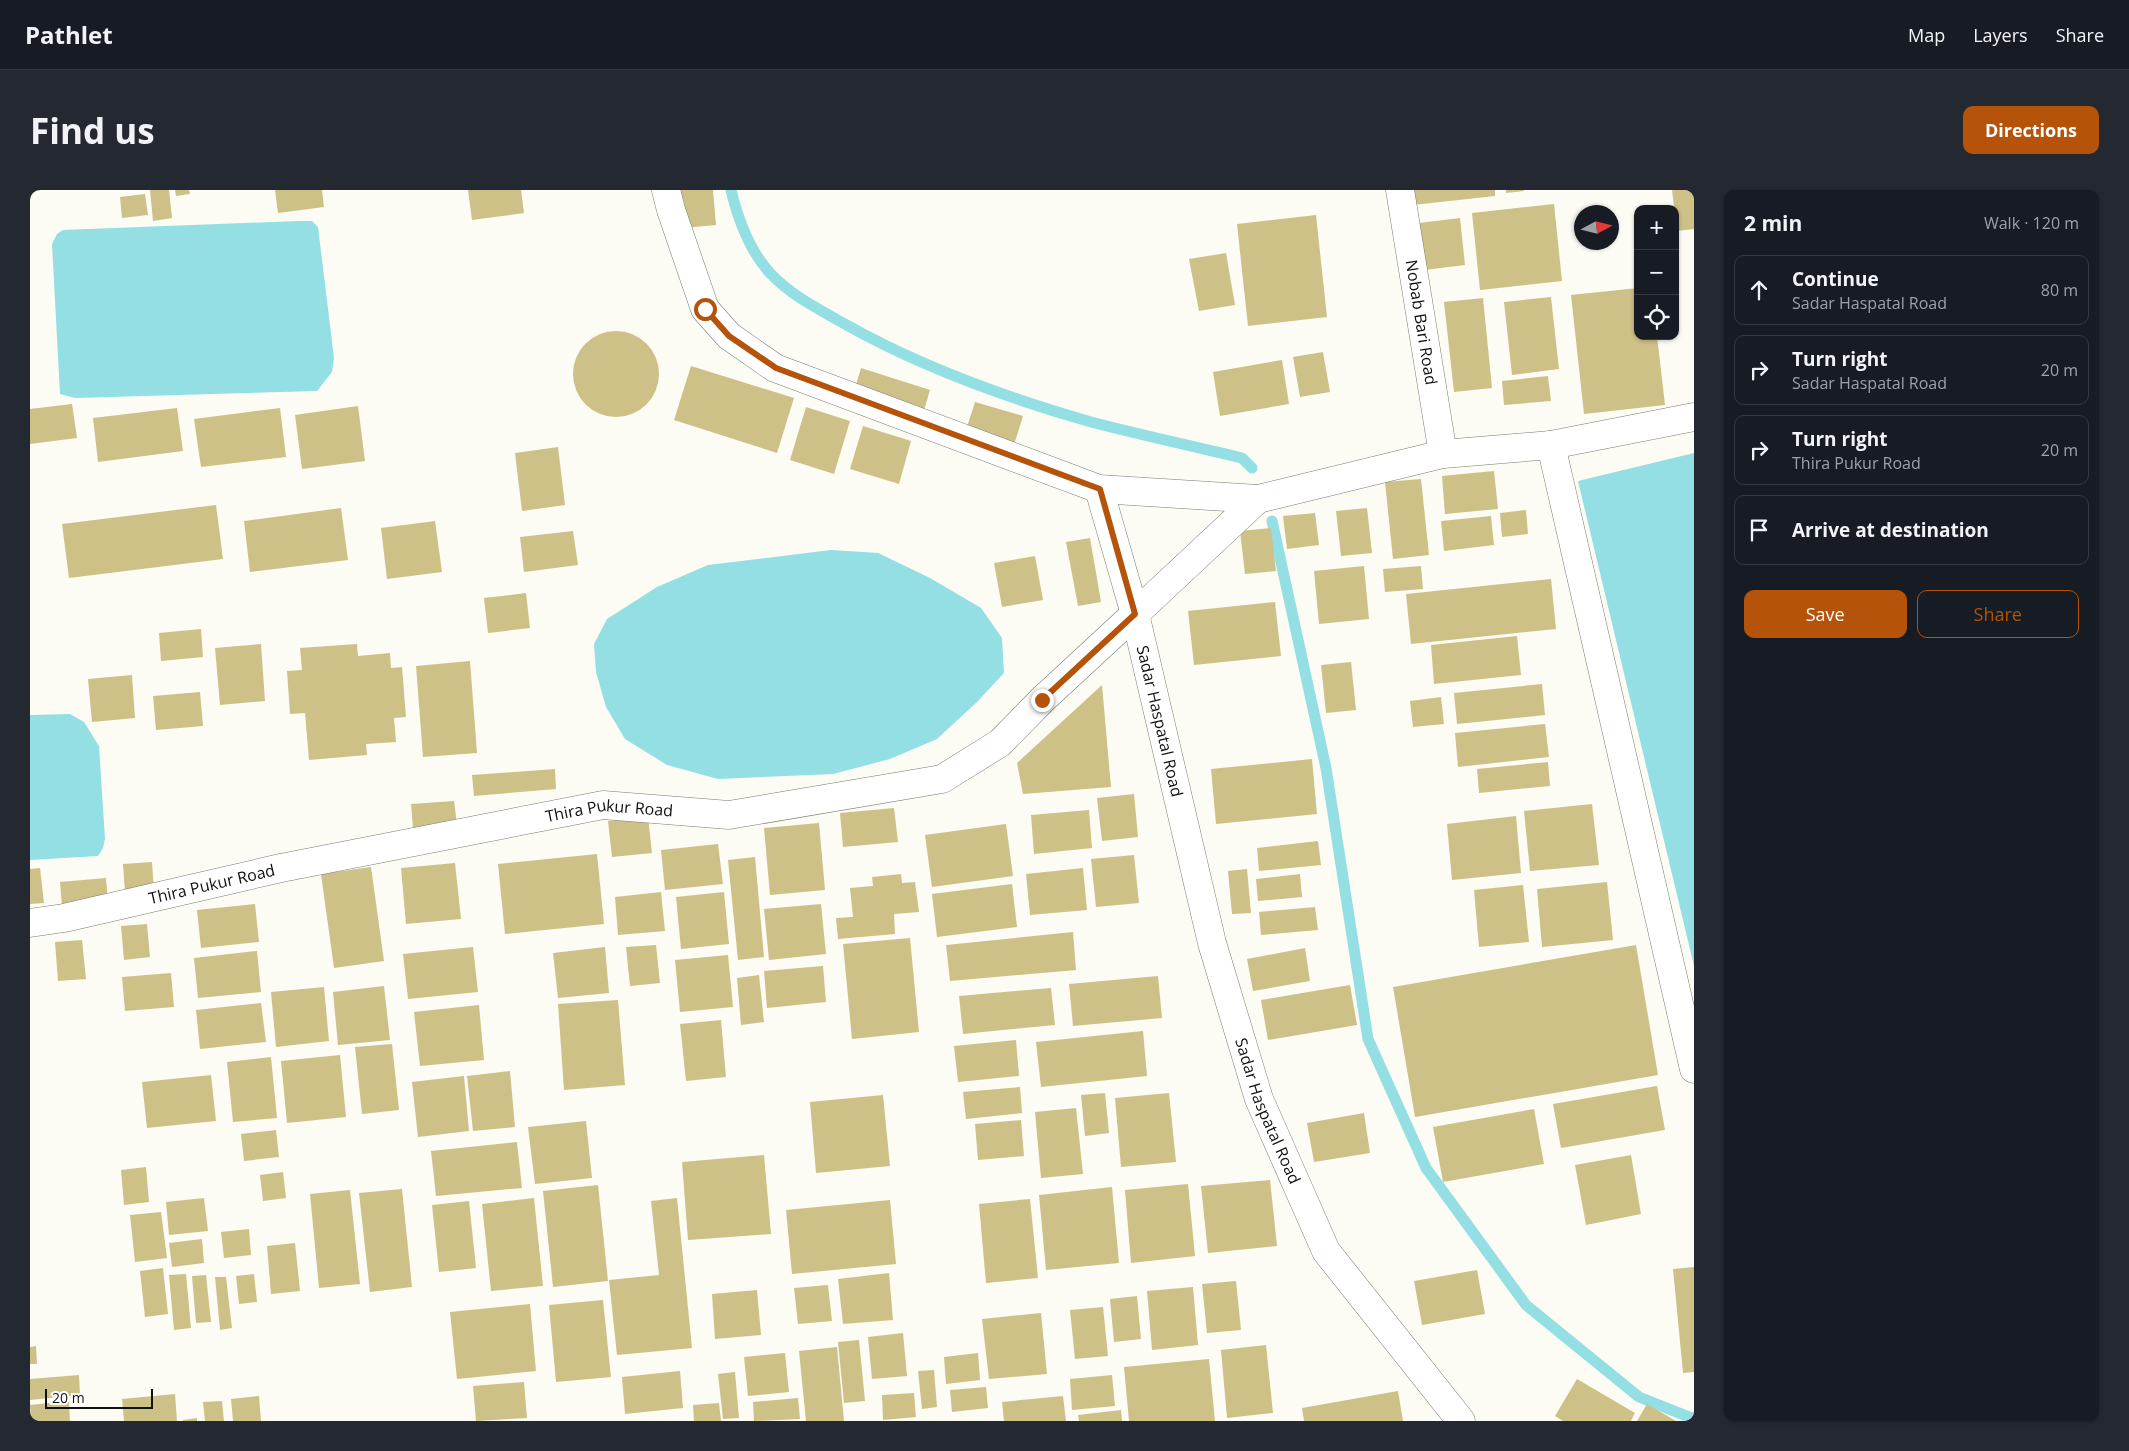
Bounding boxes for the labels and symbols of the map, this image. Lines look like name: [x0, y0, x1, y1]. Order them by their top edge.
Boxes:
north arrow: [1574, 205, 1619, 250]
street label: Nobab Bari Road: [1401, 258, 1443, 386]
route start: [694, 298, 717, 321]
street label: Sadar Haspatal Road: [1132, 643, 1188, 799]
route end: [1031, 689, 1054, 712]
street label: Thira Pukur Road: [543, 794, 674, 827]
street label: Thira Pukur Road: [147, 859, 277, 909]
street label: Sadar Haspatal Road: [1230, 1035, 1306, 1187]
scale bar: [45, 1386, 152, 1409]

